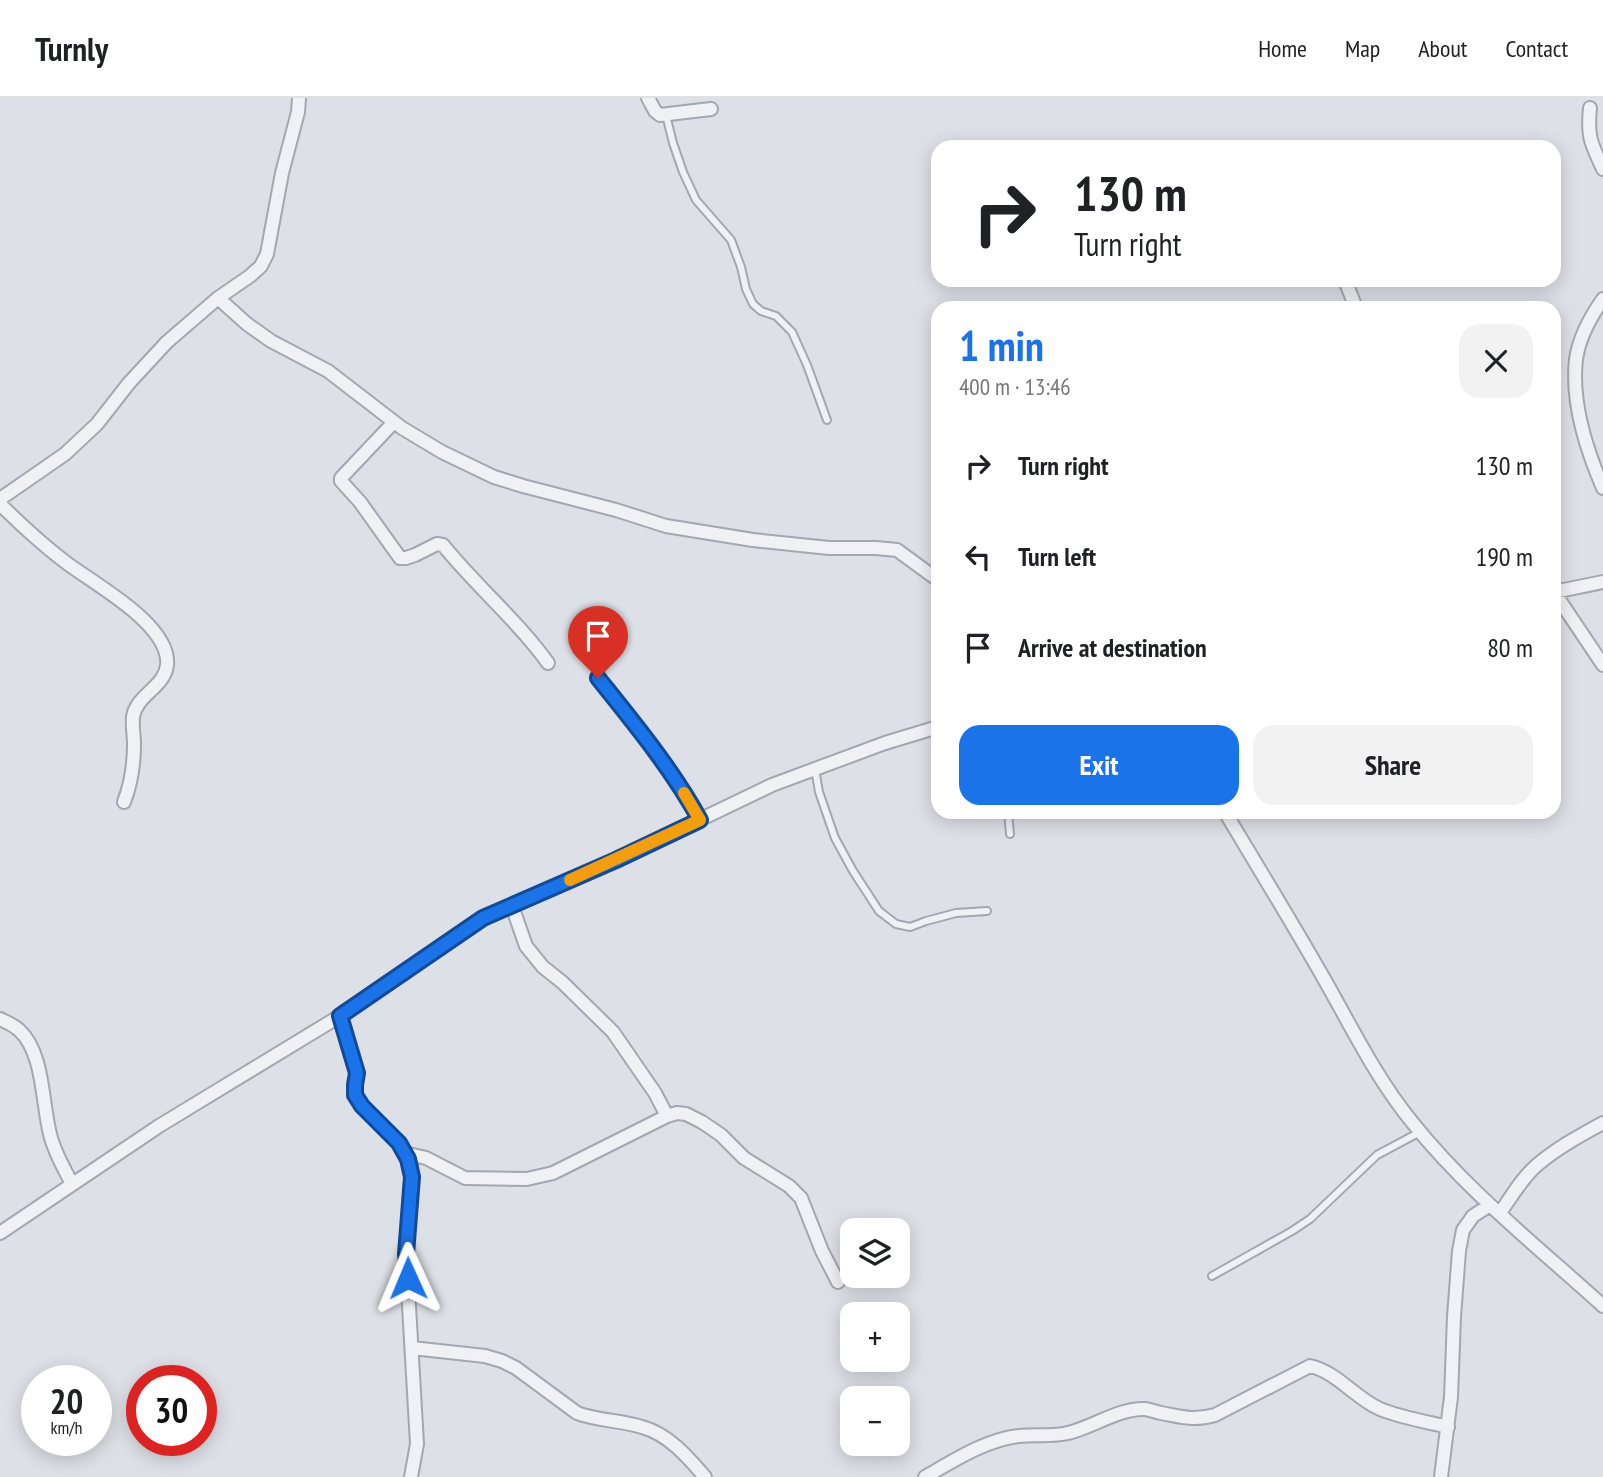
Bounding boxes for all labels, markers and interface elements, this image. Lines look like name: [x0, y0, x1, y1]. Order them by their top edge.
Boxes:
text: Turnly: [35, 27, 108, 70]
text: Home: [1258, 33, 1307, 64]
text: Map: [1345, 33, 1380, 64]
text: About: [1418, 33, 1467, 64]
text: Contact: [1505, 33, 1568, 64]
text: 130 m: [1074, 161, 1187, 225]
icon: right: [959, 168, 1050, 259]
text: Turn right: [1074, 223, 1182, 265]
text: 1 min: [959, 318, 1044, 373]
button: close: [1459, 324, 1533, 398]
text: 400 m · 13:46: [959, 372, 1071, 401]
icon: right: [959, 447, 997, 485]
text: Turn right: [1018, 449, 1109, 482]
text: 130 m: [1475, 449, 1533, 482]
icon: left: [959, 538, 997, 576]
text: Turn left: [1018, 540, 1096, 573]
text: 190 m: [1475, 540, 1533, 573]
pin: [568, 606, 628, 678]
icon: arrive: [579, 617, 617, 655]
icon: arrive: [959, 629, 997, 667]
text: Arrive at destination: [1018, 631, 1207, 664]
text: 80 m: [1487, 631, 1533, 664]
button: Exit: [959, 725, 1239, 805]
button: Share: [1253, 725, 1533, 805]
map controls: [840, 1218, 910, 1456]
button: layers: [840, 1218, 910, 1288]
position arrow: [371, 1241, 445, 1315]
button: +: [840, 1302, 910, 1372]
speed limit sign: 30: [126, 1365, 217, 1456]
text: 20: [50, 1378, 83, 1424]
button: −: [840, 1386, 910, 1456]
text: km/h: [51, 1416, 82, 1439]

